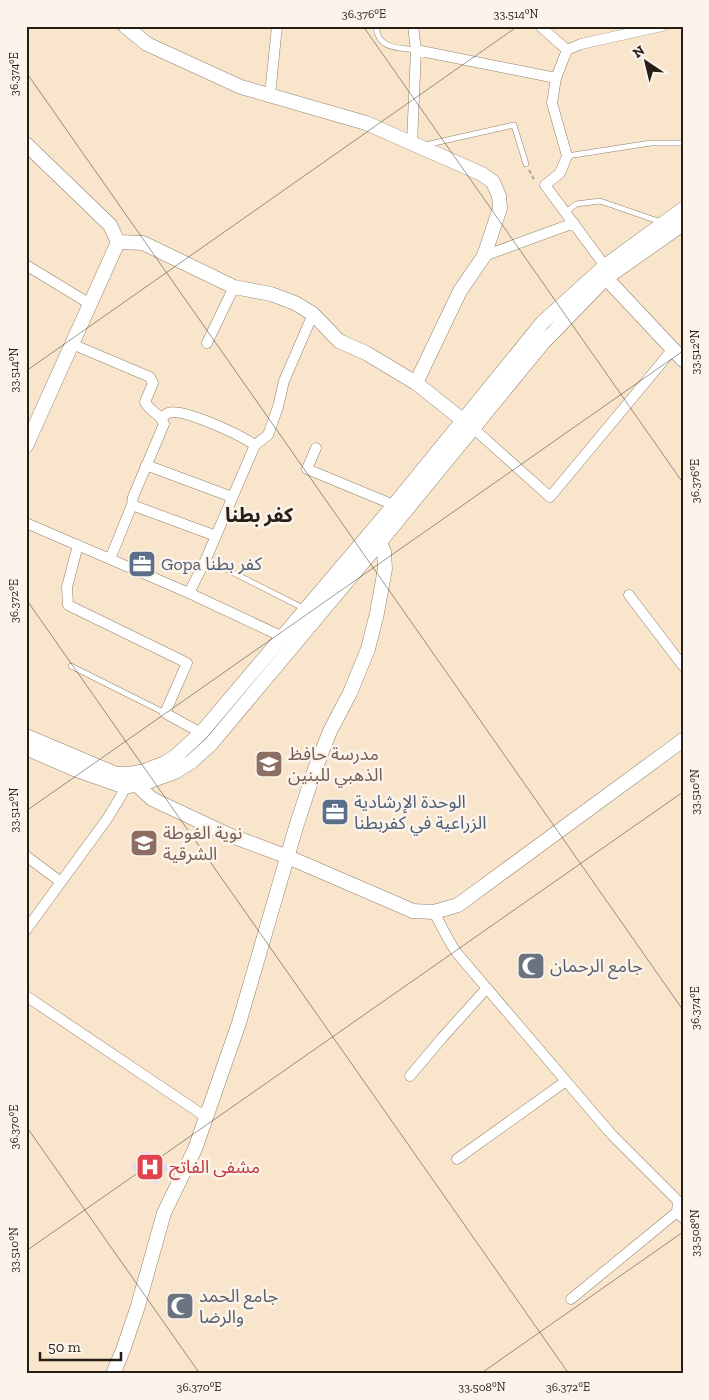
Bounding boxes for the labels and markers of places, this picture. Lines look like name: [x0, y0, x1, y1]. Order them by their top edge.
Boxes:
office icon: Gopa كفر بطنا: [127, 549, 157, 579]
place label: Gopa كفر بطنا: [161, 553, 263, 575]
place label: مدرسة حافظ الذهبي للبنين: [288, 743, 383, 788]
school or university icon: مدرسة حافظ الذهبي للبنين: [254, 749, 284, 779]
place label: الوحدة الإرشادية الزراعية في كفربطنا: [354, 791, 486, 836]
office icon: الوحدة الإرشادية الزراعية في كفربطنا: [320, 797, 350, 827]
place label: نوية الغوطة الشرقية: [163, 822, 242, 865]
school or university icon: نوية الغوطة الشرقية: [129, 828, 159, 858]
mosque icon: جامع الرحمان: [516, 951, 546, 981]
place label: جامع الرحمان: [550, 955, 643, 980]
hospital icon: مشفى الفاتح: [135, 1152, 165, 1182]
place label: مشفى الفاتح: [169, 1156, 260, 1180]
place label: جامع الحمد والرضا: [199, 1285, 278, 1328]
mosque icon: جامع الحمد والرضا: [165, 1291, 195, 1321]

